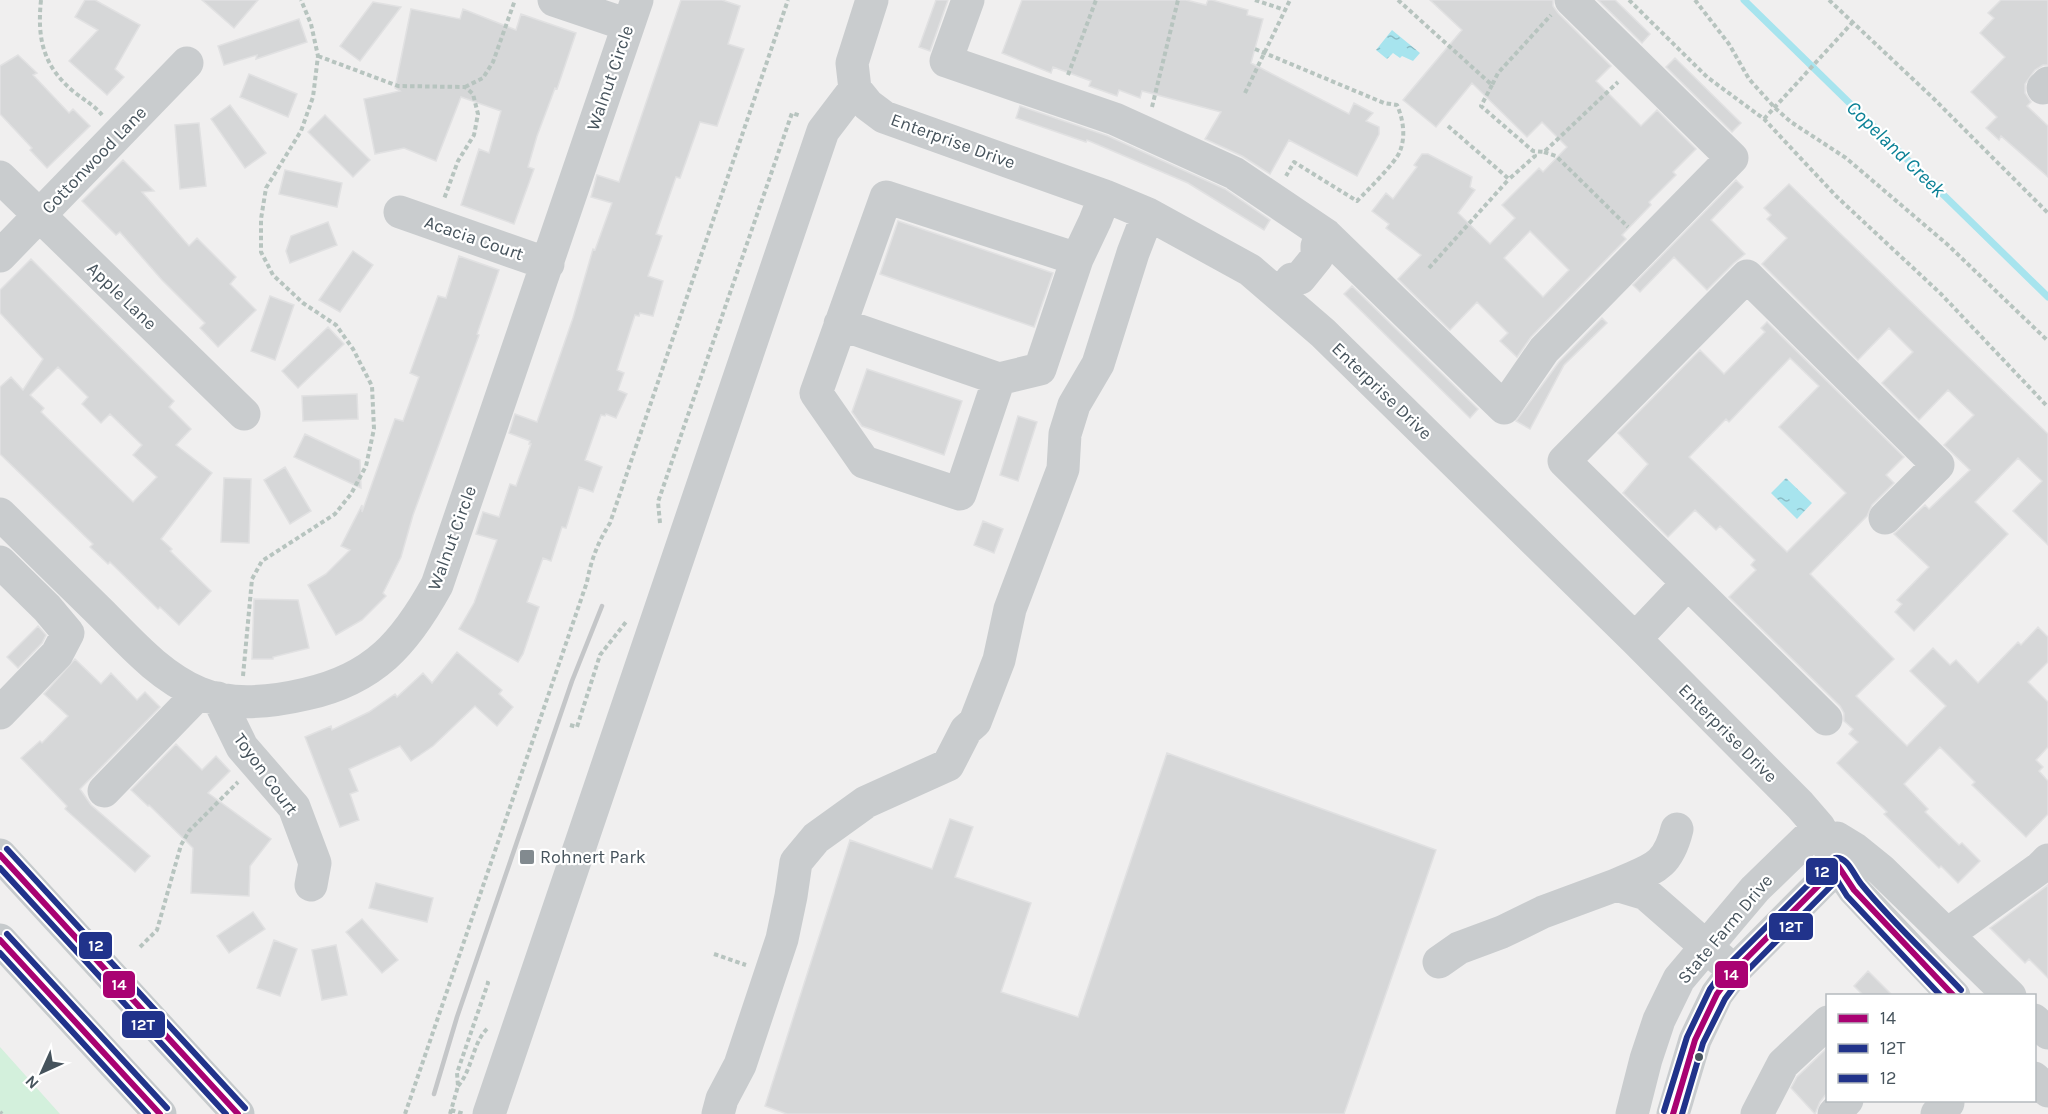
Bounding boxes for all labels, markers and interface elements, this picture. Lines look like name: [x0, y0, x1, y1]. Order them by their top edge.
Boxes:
street label: Walnut Circle: [582, 23, 638, 133]
water label: Copeland Creek: [1842, 96, 1951, 202]
street label: Cottonwood Lane: [37, 102, 151, 218]
street label: Enterprise Drive: [888, 108, 1018, 174]
street label: Acacia Court: [422, 211, 527, 265]
street label: Apple Lane: [83, 257, 161, 335]
street label: Enterprise Drive: [1327, 338, 1437, 444]
street label: Walnut Circle: [423, 483, 481, 593]
street label: Enterprise Drive: [1674, 679, 1782, 787]
street label: Toyon Court: [229, 729, 303, 819]
place label: Rohnert Park: [540, 846, 646, 868]
marker: Rohnert Park: [518, 848, 536, 866]
line badge: 12: [1805, 857, 1839, 886]
text: 12: [1814, 862, 1830, 881]
street label: State Farm Drive: [1673, 870, 1777, 988]
line badge: 12T: [1768, 912, 1814, 941]
text: 12T: [1779, 917, 1803, 936]
line badge: 12: [78, 931, 113, 960]
text: 12: [88, 936, 104, 955]
line badge: 14: [1714, 960, 1749, 989]
text: 14: [1723, 965, 1739, 984]
line badge: 14: [102, 970, 136, 999]
text: 14: [111, 975, 127, 994]
legend: [1826, 994, 2036, 1102]
text: 14: [1880, 1007, 1896, 1029]
line badge: 12T: [121, 1010, 166, 1039]
text: 12T: [131, 1015, 155, 1034]
text: 12T: [1880, 1037, 1905, 1059]
north arrow: [12, 1042, 72, 1102]
unlabelled marker: [1693, 1051, 1705, 1063]
text: 12: [1880, 1067, 1896, 1089]
text: N: [21, 1071, 43, 1093]

